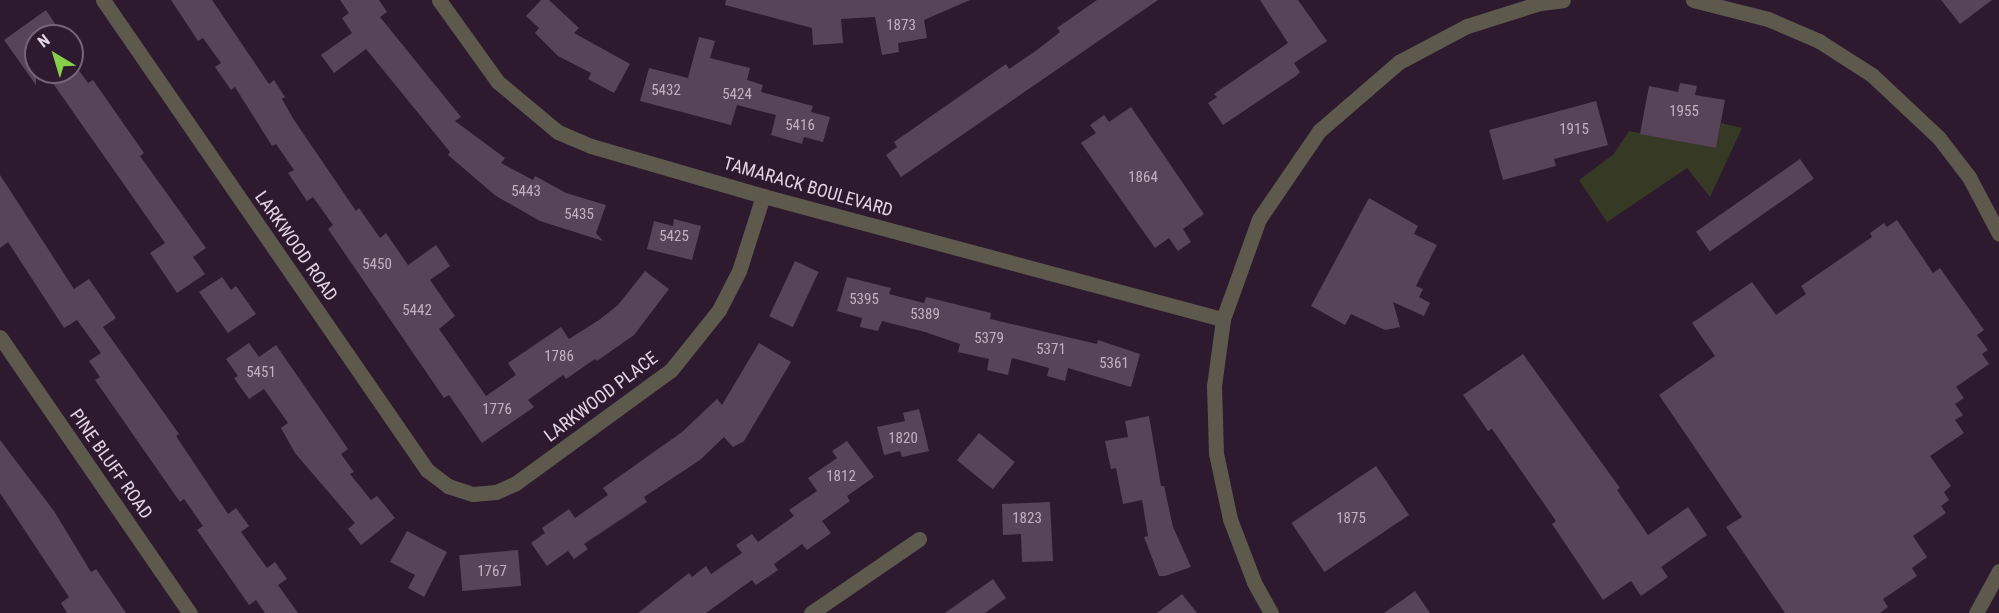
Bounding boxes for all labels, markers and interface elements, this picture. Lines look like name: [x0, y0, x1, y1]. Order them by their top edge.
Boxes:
house number: 1873: [886, 17, 916, 35]
north arrow: [24, 24, 84, 84]
text: N: [34, 31, 54, 52]
house number: 5432: [651, 82, 681, 100]
house number: 5424: [722, 86, 752, 104]
house number: 1955: [1669, 103, 1699, 121]
house number: 5416: [785, 117, 815, 135]
house number: 1915: [1559, 121, 1589, 139]
street label: TAMARACK BOULEVARD: [721, 152, 895, 222]
house number: 1864: [1128, 169, 1158, 187]
house number: 5443: [511, 183, 541, 201]
street label: LARKWOOD ROAD: [250, 187, 342, 305]
house number: 5435: [564, 206, 594, 224]
house number: 5425: [659, 228, 689, 246]
house number: 5450: [362, 256, 392, 274]
house number: 5395: [849, 291, 879, 309]
house number: 5442: [402, 302, 432, 320]
house number: 5389: [910, 306, 940, 324]
house number: 5379: [974, 330, 1004, 348]
house number: 5371: [1036, 341, 1066, 359]
street label: LARKWOOD PLACE: [540, 347, 662, 447]
house number: 1786: [544, 348, 574, 366]
house number: 5361: [1099, 355, 1129, 373]
house number: 5451: [246, 364, 276, 382]
house number: 1776: [482, 401, 512, 419]
street label: PINE BLUFF ROAD: [65, 405, 157, 523]
house number: 1820: [888, 430, 918, 448]
house number: 1812: [826, 468, 856, 486]
house number: 1823: [1012, 510, 1042, 528]
house number: 1875: [1336, 510, 1366, 528]
house number: 1767: [477, 563, 507, 581]

